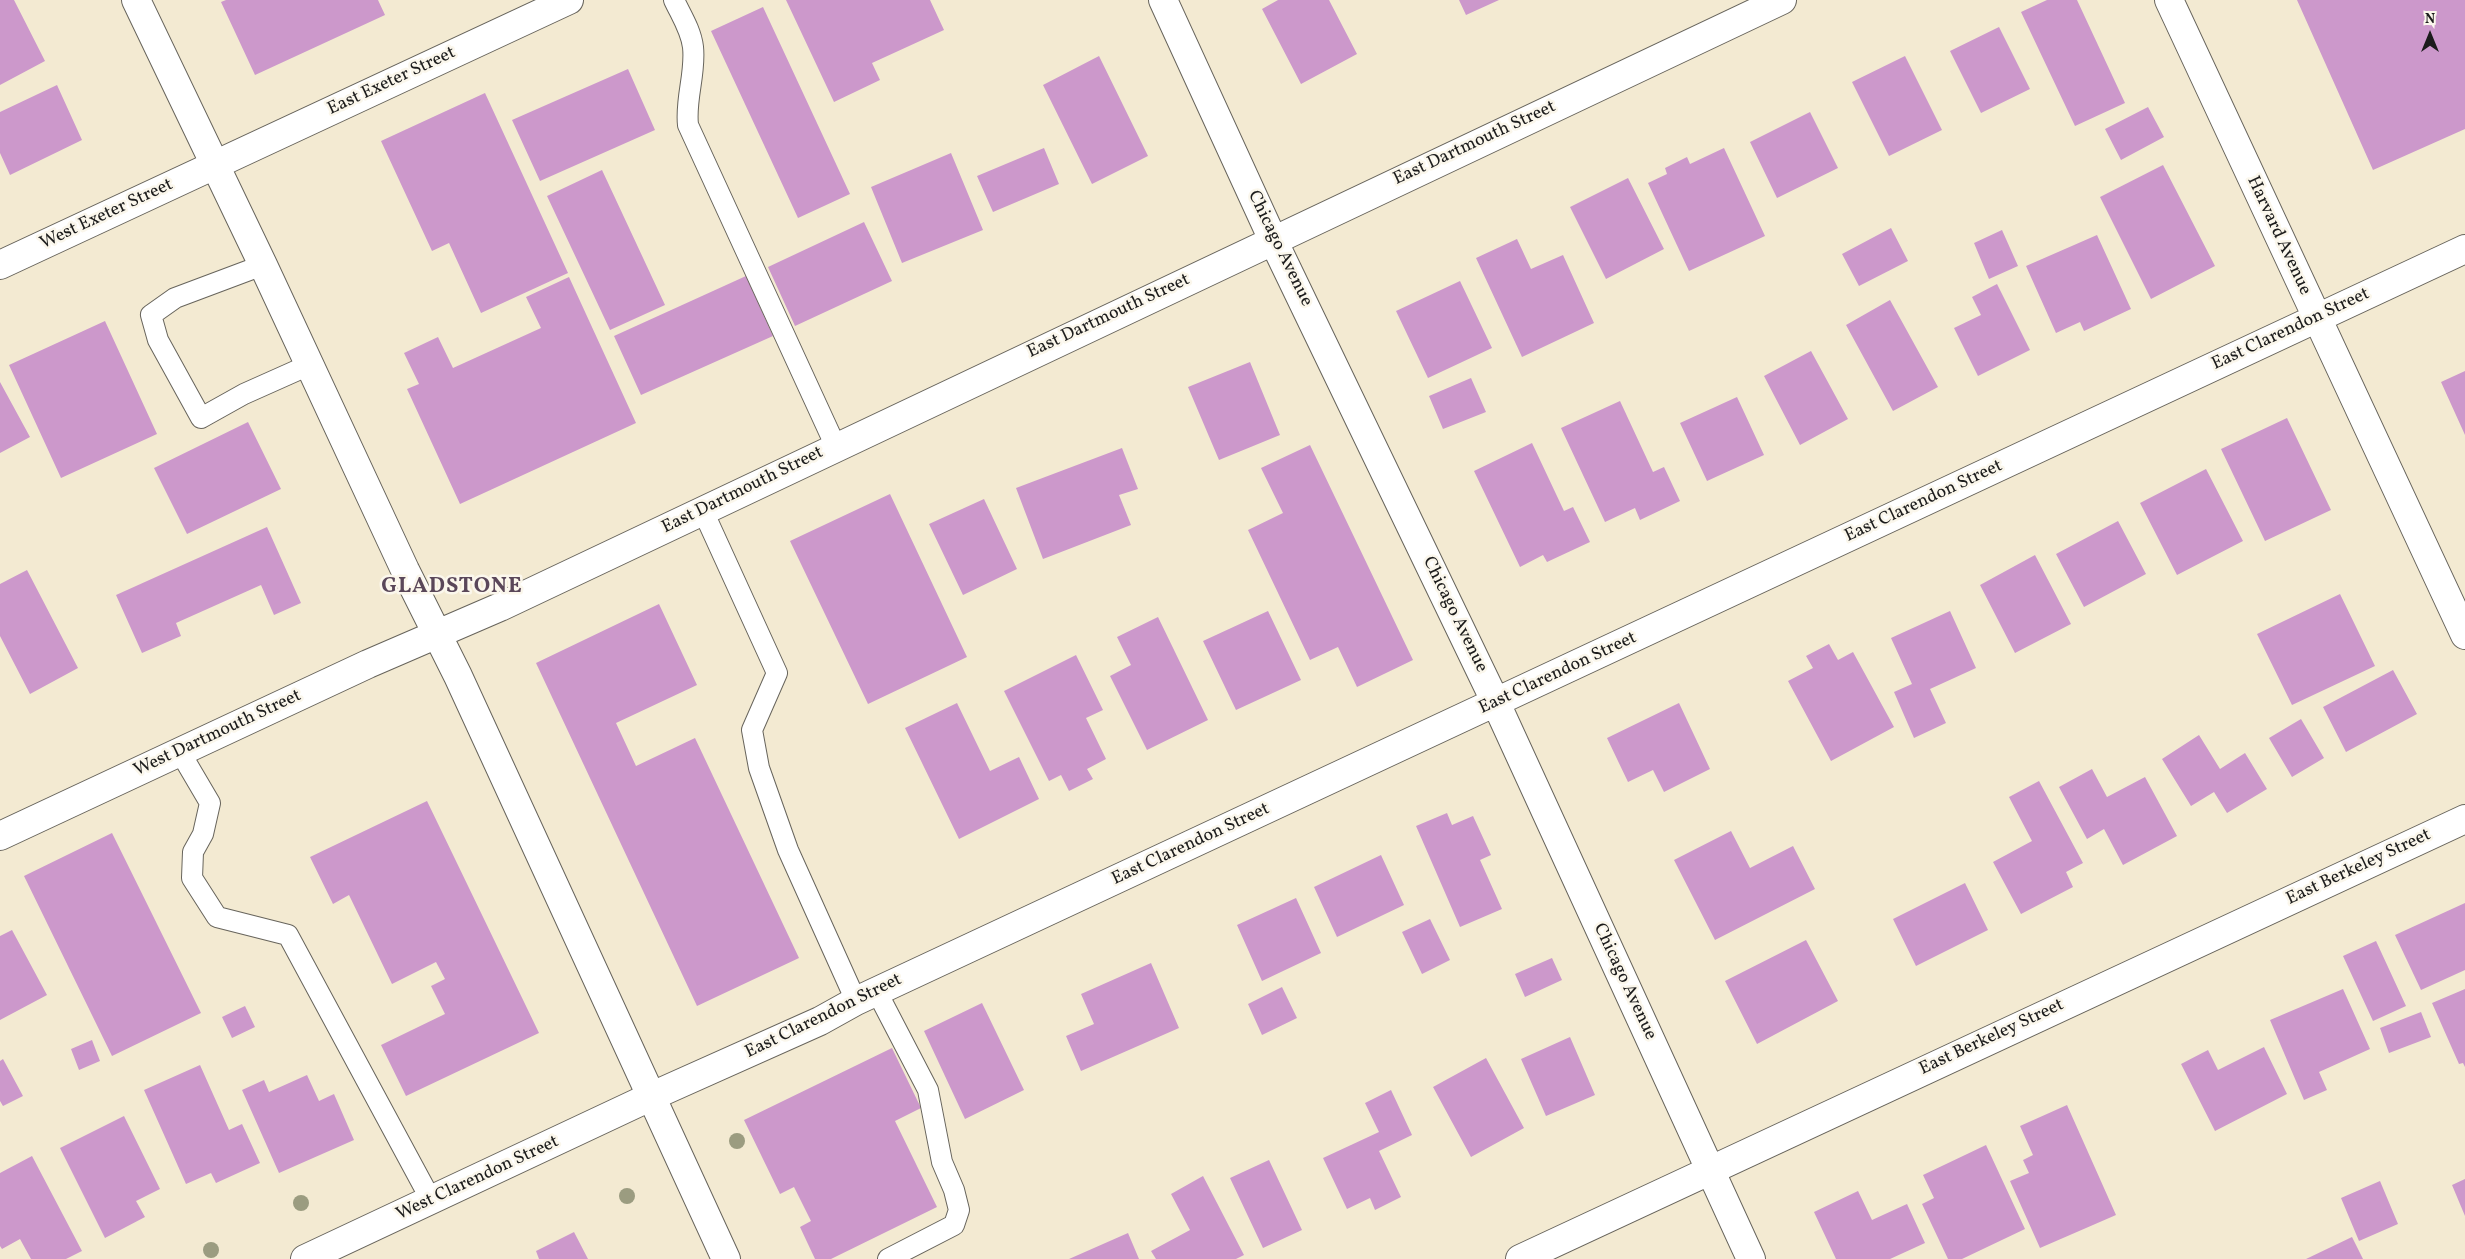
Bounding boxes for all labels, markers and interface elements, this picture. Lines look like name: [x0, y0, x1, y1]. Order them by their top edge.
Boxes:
north arrow: [2405, 10, 2455, 60]
text: N: [2425, 10, 2435, 29]
street label: East Exeter Street: [325, 43, 459, 121]
street label: East Dartmouth Street: [1390, 97, 1560, 191]
street label: Harvard Avenue: [2241, 173, 2315, 299]
street label: West Exeter Street: [37, 175, 177, 255]
street label: Chicago Avenue: [1242, 188, 1316, 310]
street label: East Dartmouth Street: [1024, 270, 1194, 364]
street label: East Clarendon Street: [2209, 284, 2373, 376]
street label: East Dartmouth Street: [659, 443, 827, 539]
street label: East Clarendon Street: [1842, 456, 2006, 548]
street label: Chicago Avenue: [1417, 554, 1491, 676]
district label: GLADSTONE: [380, 575, 524, 601]
street label: East Clarendon Street: [1476, 628, 1640, 720]
street label: West Dartmouth Street: [131, 686, 305, 782]
street label: East Clarendon Street: [1109, 799, 1273, 891]
street label: East Berkeley Street: [2283, 825, 2435, 911]
street label: Chicago Avenue: [1588, 920, 1660, 1044]
street label: East Clarendon Street: [742, 970, 906, 1064]
street label: East Berkeley Street: [1916, 995, 2068, 1081]
street label: West Clarendon Street: [393, 1132, 563, 1226]

